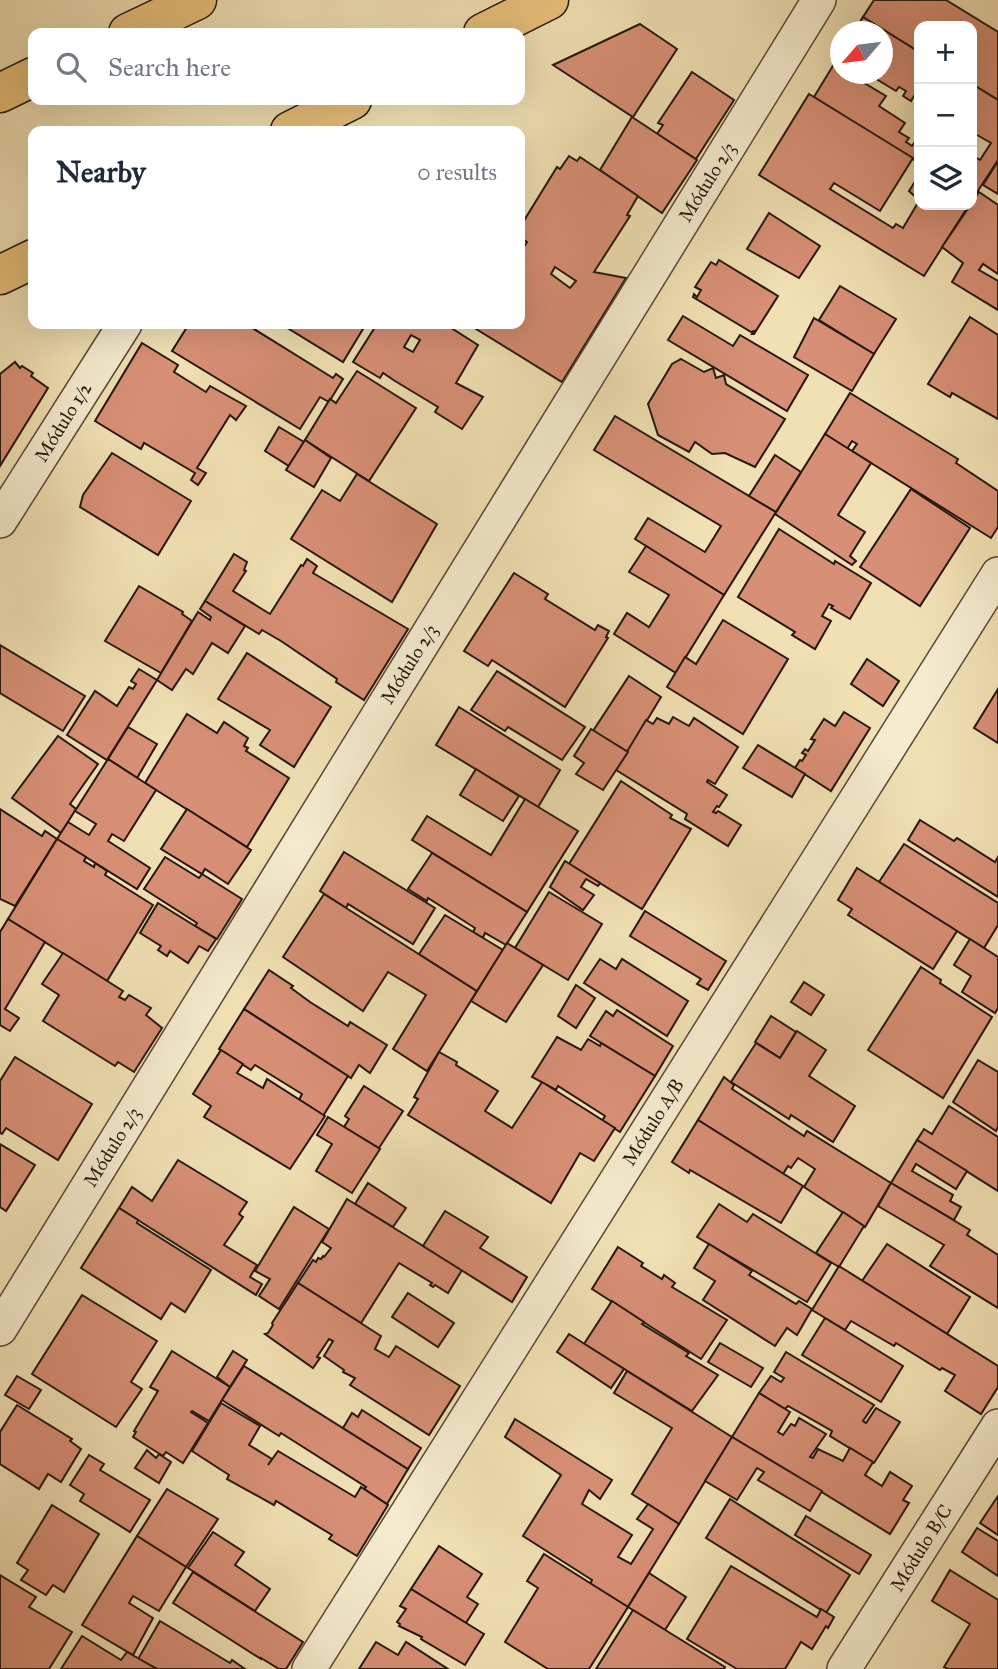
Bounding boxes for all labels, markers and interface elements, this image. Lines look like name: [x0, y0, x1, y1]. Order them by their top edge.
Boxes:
north arrow: [830, 21, 893, 84]
map controls: [914, 21, 977, 210]
button: +: [914, 21, 977, 84]
search box: [28, 28, 525, 105]
icon: search: [52, 48, 90, 86]
text: Search here: [108, 51, 231, 83]
button: −: [914, 84, 977, 147]
street label: Módulo 2/3: [673, 138, 741, 226]
button: layers: [914, 147, 977, 210]
text: Nearby: [56, 154, 146, 190]
text: 0 results: [417, 158, 497, 186]
street label: Módulo 1/2: [30, 377, 97, 466]
street label: Módulo 2/3: [375, 620, 443, 708]
street label: Módulo A/B: [617, 1074, 689, 1170]
street label: Módulo 2/3: [78, 1103, 146, 1191]
street label: Módulo B/C: [885, 1500, 957, 1596]

